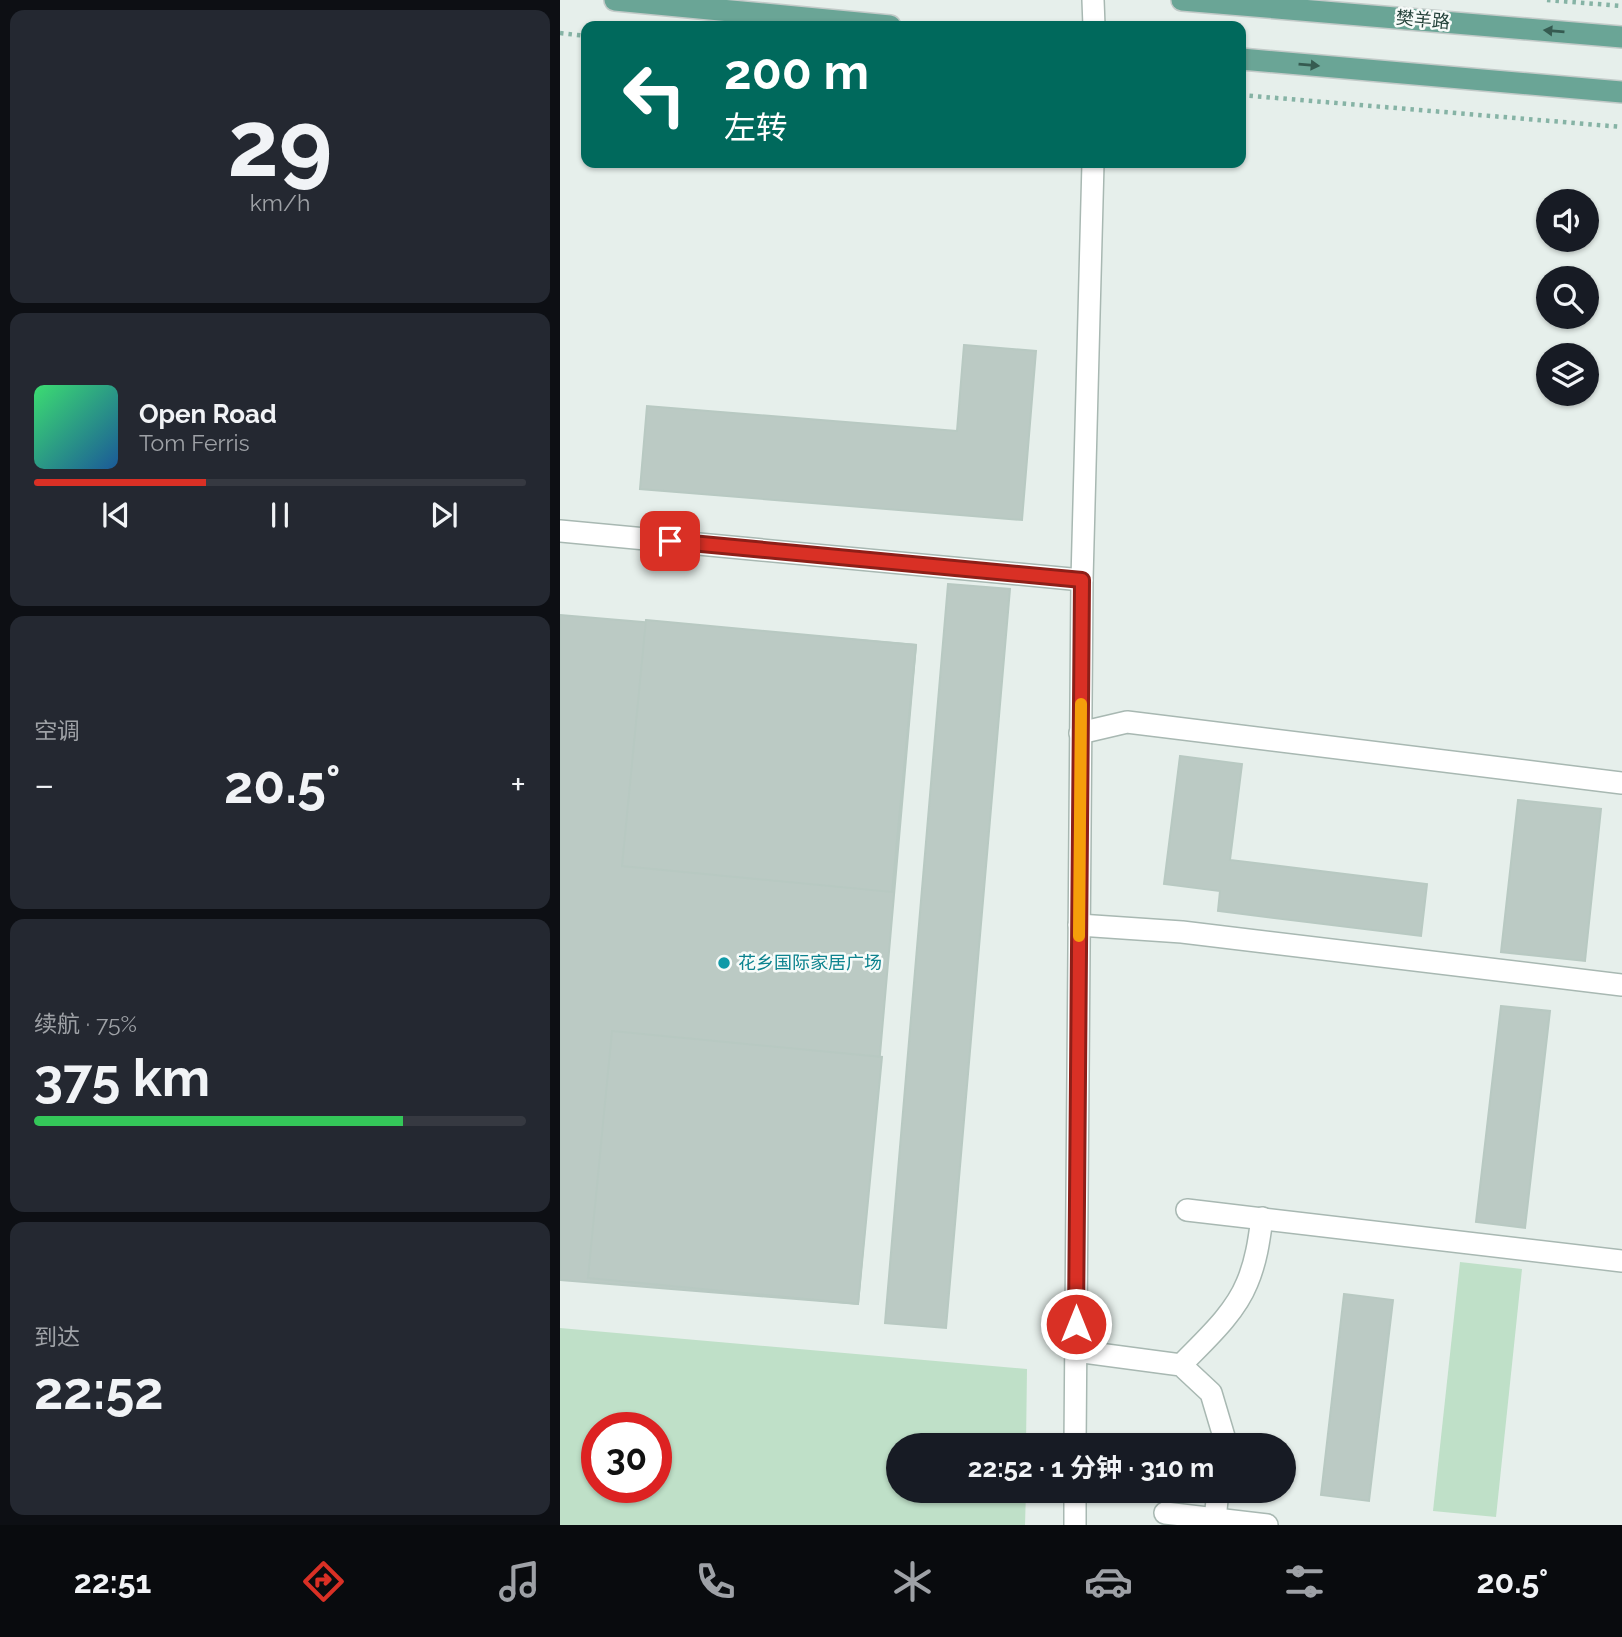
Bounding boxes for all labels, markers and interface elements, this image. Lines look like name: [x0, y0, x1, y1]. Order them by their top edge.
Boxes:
street label: 樊羊路: [1395, 7, 1451, 32]
one-way arrow: [1543, 25, 1565, 36]
text: 200 m: [724, 43, 869, 100]
icon: left: [609, 49, 700, 140]
one-way arrow: [1298, 60, 1320, 71]
text: 29: [228, 90, 332, 197]
text: 左转: [724, 109, 788, 146]
text: km/h: [250, 189, 310, 216]
map controls: [1536, 189, 1599, 406]
button: sound: [1536, 189, 1599, 252]
button: search: [1536, 266, 1599, 329]
button: layers: [1536, 343, 1599, 406]
text: Open Road: [139, 399, 277, 429]
text: Tom Ferris: [139, 429, 250, 456]
icon: previous: [97, 496, 135, 534]
icon: pause: [261, 496, 299, 534]
icon: next: [425, 496, 463, 534]
pin: [640, 511, 700, 571]
icon: arrive: [651, 522, 689, 560]
text: 空调: [34, 717, 80, 744]
text: 20.5°: [224, 754, 341, 815]
text: −: [34, 762, 54, 807]
text: +: [510, 762, 526, 807]
place label: 花乡国际家居广场: [738, 952, 882, 973]
marker: 花乡国际家居广场: [716, 955, 732, 971]
text: 续航 · 75%: [34, 1010, 137, 1037]
text: 375 km: [34, 1047, 210, 1108]
position arrow: [1039, 1287, 1113, 1361]
text: 到达: [34, 1323, 80, 1350]
text: 22:52: [34, 1360, 164, 1421]
speed limit sign: 30: [581, 1412, 672, 1503]
text: 22:52 · 1 分钟 · 310 m: [968, 1453, 1214, 1483]
icon: directions: [299, 1557, 348, 1606]
icon: music: [495, 1557, 544, 1606]
icon: phone: [691, 1557, 740, 1606]
icon: climate: [888, 1557, 937, 1606]
icon: car: [1084, 1557, 1133, 1606]
icon: filters: [1280, 1557, 1329, 1606]
text: 22:51: [74, 1563, 151, 1600]
text: 20.5°: [1477, 1563, 1548, 1600]

